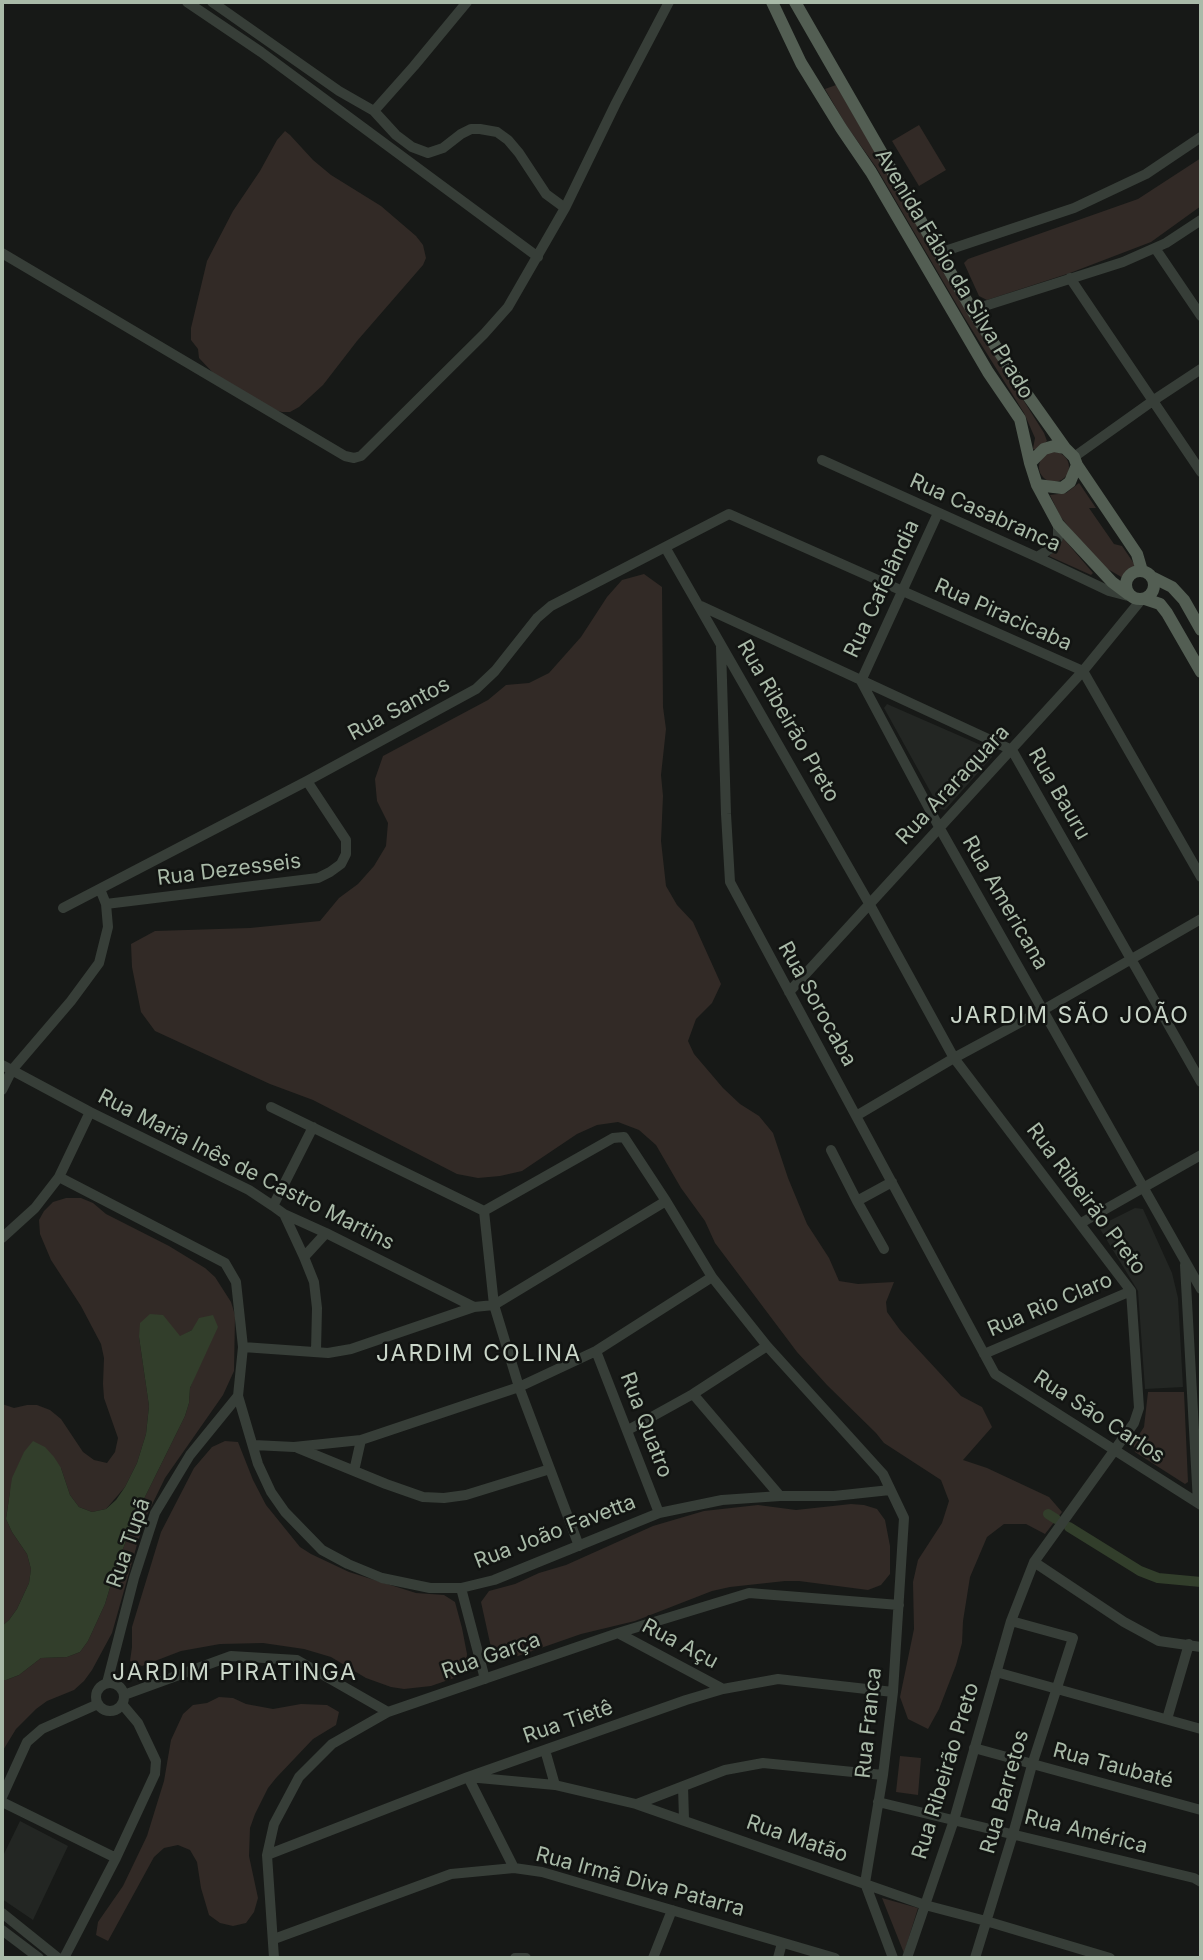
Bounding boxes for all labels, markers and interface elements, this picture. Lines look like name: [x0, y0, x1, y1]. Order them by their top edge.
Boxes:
street label: Avenida Fábio da Silva Prado: [869, 144, 1039, 404]
street label: Rua Casabranca: [906, 468, 1064, 558]
street label: Rua Cafelândia: [839, 516, 925, 662]
street label: Rua Piracicaba: [930, 573, 1076, 657]
street label: Rua Ribeirão Preto: [731, 635, 845, 807]
street label: Rua Santos: [344, 672, 454, 746]
street label: Rua Araraquara: [891, 720, 1015, 850]
street label: Rua Bauru: [1023, 744, 1095, 844]
street label: Rua Americana: [957, 832, 1053, 974]
street label: Rua Dezesseis: [156, 849, 302, 891]
street label: Rua Sorocaba: [772, 937, 862, 1071]
district label: JARDIM SÃO JOÃO: [952, 1002, 1188, 1030]
street label: Rua Maria Inês de Castro Martins: [94, 1084, 398, 1256]
street label: Rua Ribeirão Preto: [1021, 1118, 1151, 1280]
street label: Rua Rio Claro: [984, 1267, 1116, 1343]
district label: JARDIM COLINA: [378, 1340, 580, 1368]
street label: Rua São Carlos: [1029, 1365, 1169, 1469]
street label: Rua Quatro: [614, 1369, 678, 1481]
street label: Rua João Favetta: [471, 1490, 639, 1574]
street label: Rua Tupã: [102, 1495, 156, 1591]
street label: Rua Açu: [638, 1614, 722, 1674]
street label: Rua Garça: [438, 1627, 544, 1685]
district label: JARDIM PIRATINGA: [114, 1659, 356, 1687]
street label: Rua Franca: [851, 1666, 887, 1780]
street label: Rua Ribeirão Preto: [907, 1680, 985, 1862]
street label: Rua Tietê: [520, 1695, 616, 1749]
street label: Rua Barretos: [975, 1727, 1035, 1857]
street label: Rua Taubaté: [1050, 1738, 1176, 1794]
street label: Rua América: [1022, 1805, 1150, 1859]
street label: Rua Matão: [743, 1810, 851, 1868]
street label: Rua Irmã Diva Patarra: [533, 1842, 747, 1922]

